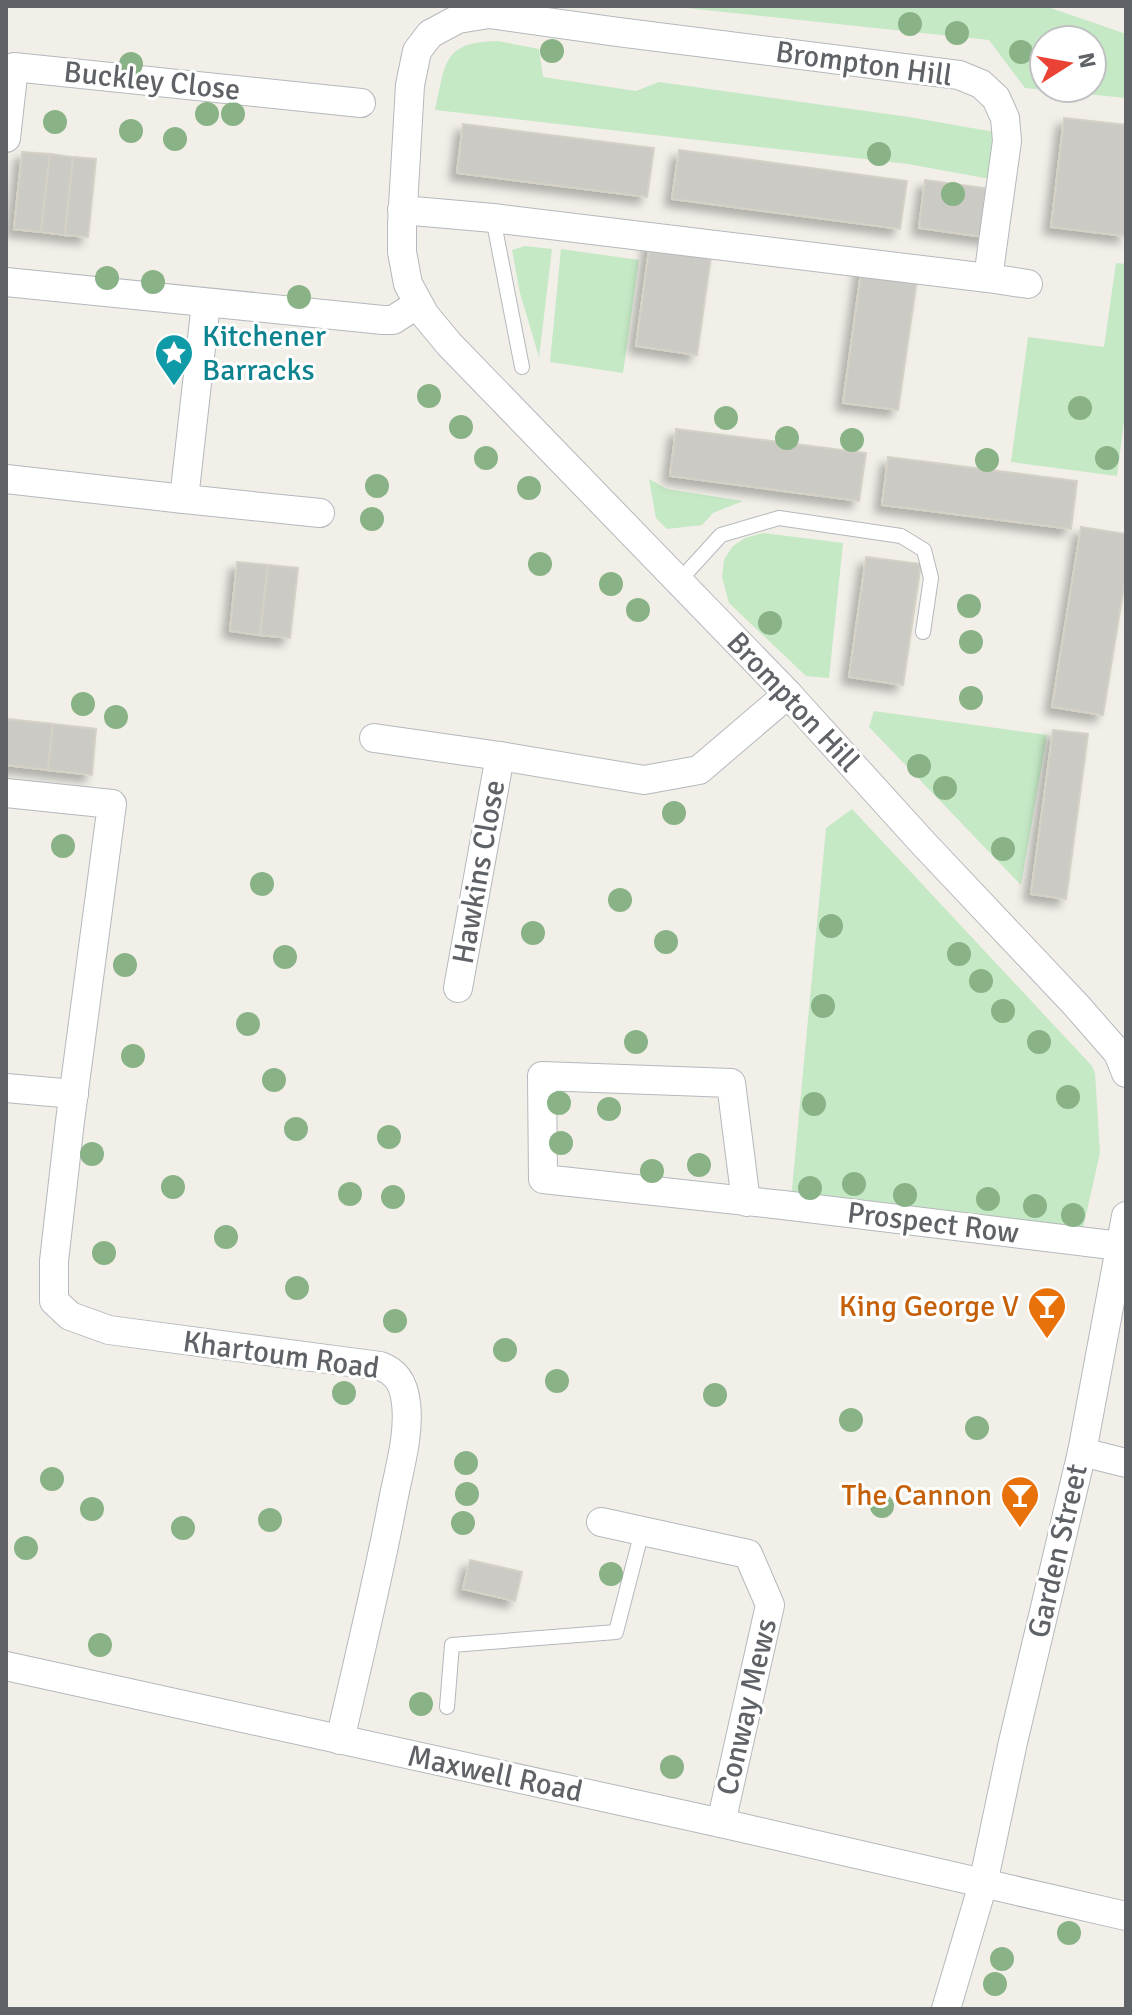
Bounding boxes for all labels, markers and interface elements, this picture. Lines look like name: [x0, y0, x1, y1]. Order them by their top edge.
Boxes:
north arrow: [1028, 24, 1108, 104]
street label: Brompton Hill: [773, 33, 955, 95]
text: N: [1072, 50, 1102, 70]
street label: Buckley Close: [62, 53, 242, 109]
place label: Kitchener Barracks: [202, 318, 326, 389]
place icon: Kitchener Barracks: [153, 332, 195, 387]
street label: Brompton Hill: [719, 624, 867, 780]
street label: Hawkins Close: [445, 777, 513, 967]
street label: Prospect Row: [845, 1194, 1021, 1252]
bar icon: King George V: [1026, 1285, 1068, 1340]
place label: King George V: [839, 1288, 1019, 1325]
street label: Khartoum Road: [180, 1323, 382, 1387]
street label: Garden Street: [1020, 1460, 1096, 1642]
bar icon: The Cannon: [999, 1474, 1041, 1529]
place label: The Cannon: [841, 1477, 992, 1514]
street label: Conway Mews: [709, 1615, 785, 1799]
street label: Maxwell Road: [404, 1737, 586, 1811]

